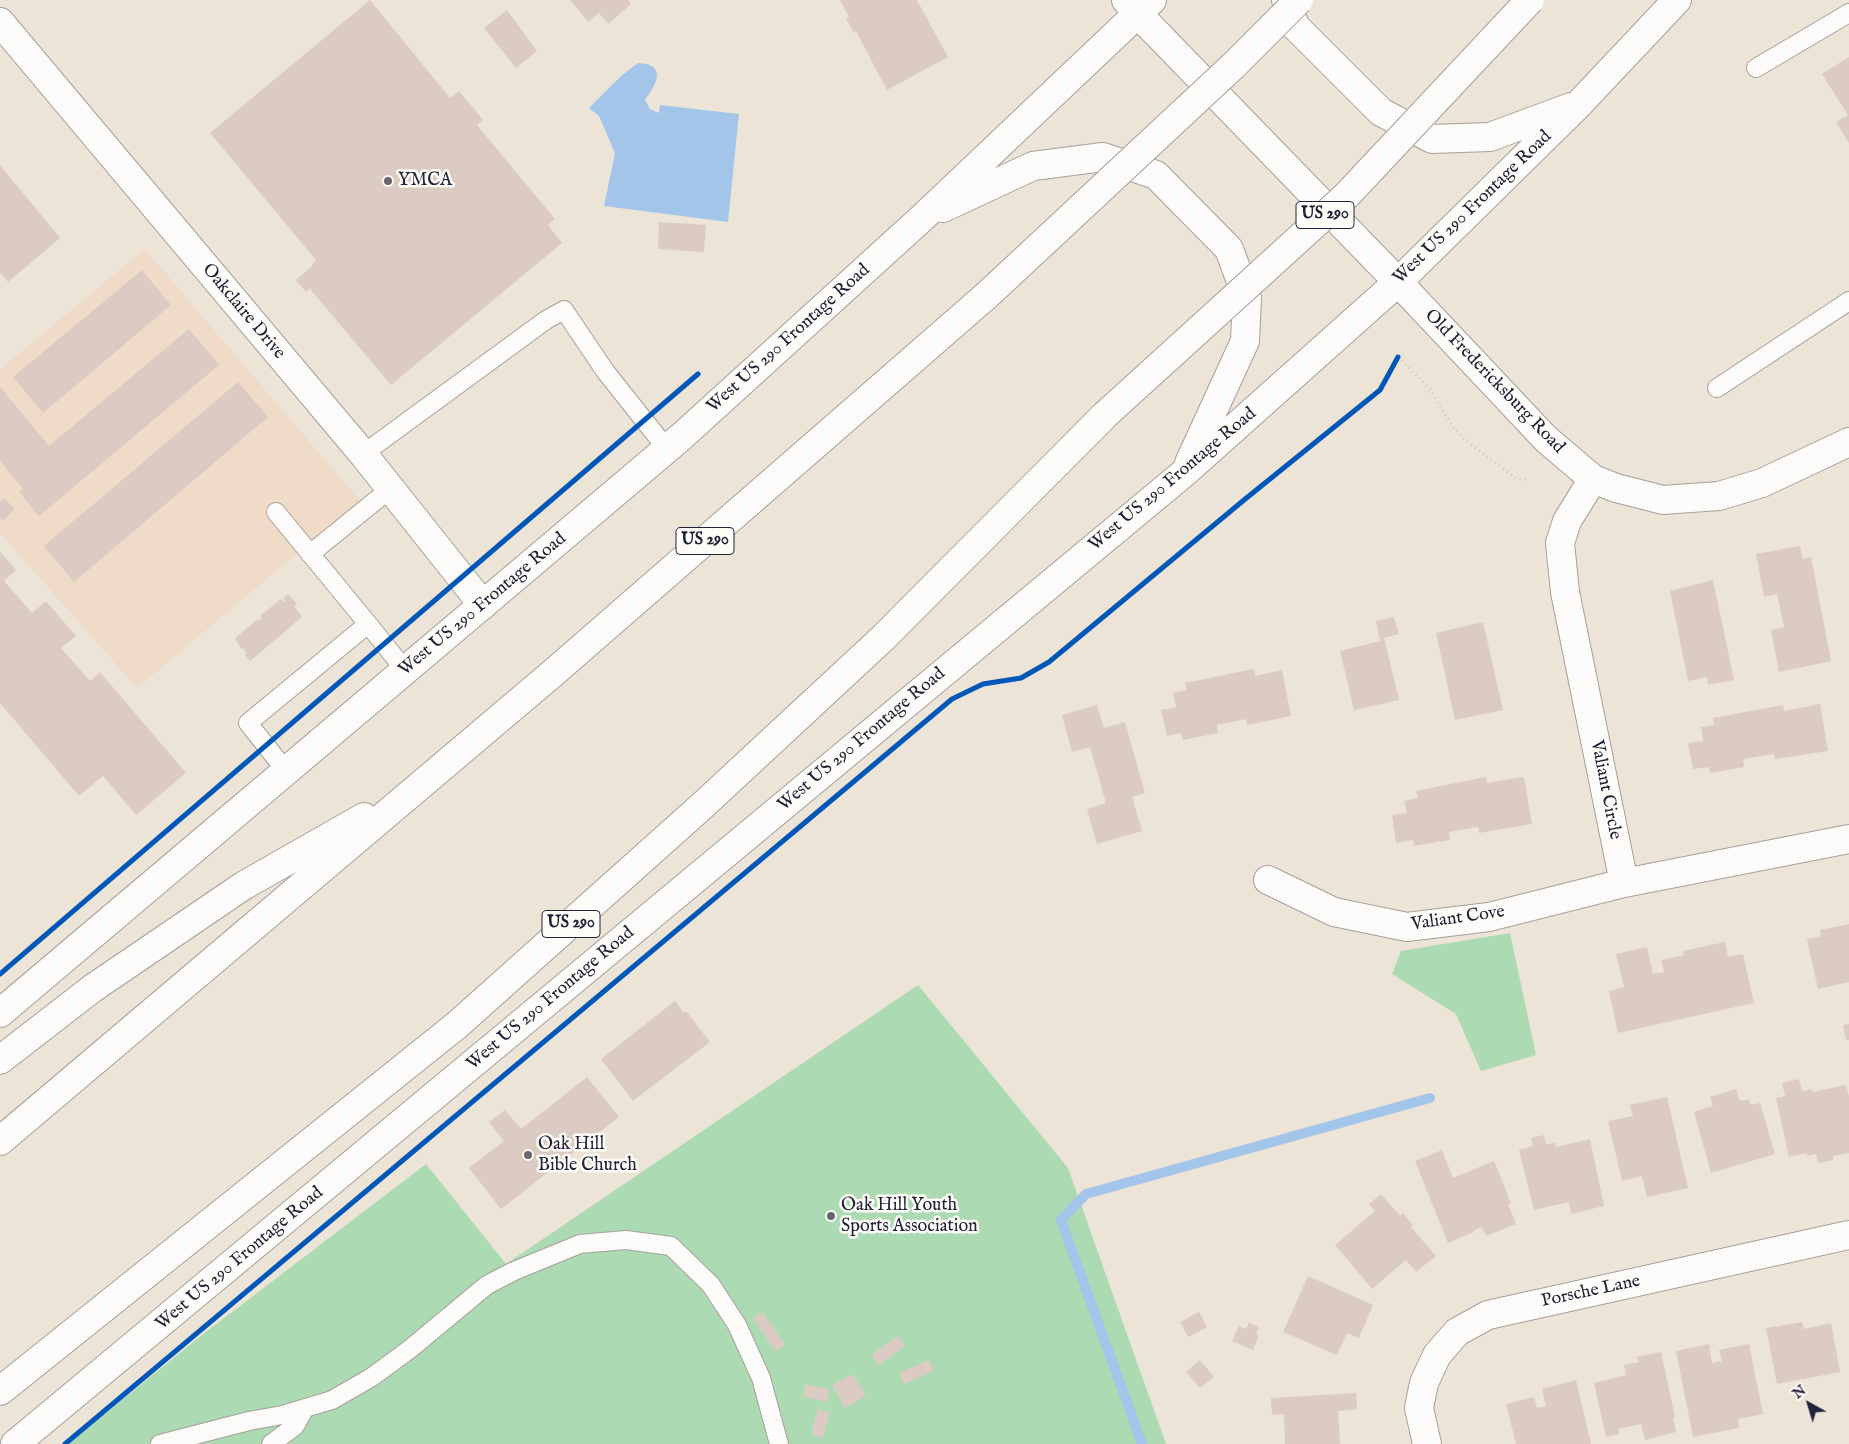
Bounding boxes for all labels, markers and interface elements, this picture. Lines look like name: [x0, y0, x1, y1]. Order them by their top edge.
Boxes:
street label: West US 290 Frontage Road: [1389, 127, 1557, 289]
place label: YMCA: [398, 170, 452, 192]
marker: YMCA: [382, 175, 394, 187]
road number: US 290: [1296, 202, 1354, 228]
street label: Oakclaire Drive: [197, 260, 289, 364]
street label: West US 290 Frontage Road: [703, 260, 875, 418]
street label: Old Fredericksburg Road: [1420, 305, 1568, 459]
street label: West US 290 Frontage Road: [1085, 404, 1261, 556]
road number: US 290: [676, 528, 734, 554]
street label: West US 290 Frontage Road: [395, 529, 571, 681]
street label: West US 290 Frontage Road: [774, 664, 950, 816]
street label: Valiant Circle: [1585, 739, 1625, 841]
street label: Valiant Cove: [1410, 902, 1506, 936]
road number: US 290: [542, 911, 600, 938]
street label: West US 290 Frontage Road: [463, 923, 639, 1075]
place label: Oak Hill Bible Church: [538, 1134, 637, 1176]
marker: Oak Hill Bible Church: [522, 1149, 534, 1161]
street label: West US 290 Frontage Road: [152, 1183, 328, 1335]
place label: Oak Hill Youth Sports Association: [841, 1195, 978, 1238]
marker: Oak Hill Youth Sports Association: [825, 1210, 837, 1222]
street label: Porsche Lane: [1540, 1271, 1642, 1313]
north arrow: [1784, 1379, 1834, 1429]
text: N: [1789, 1382, 1810, 1403]

